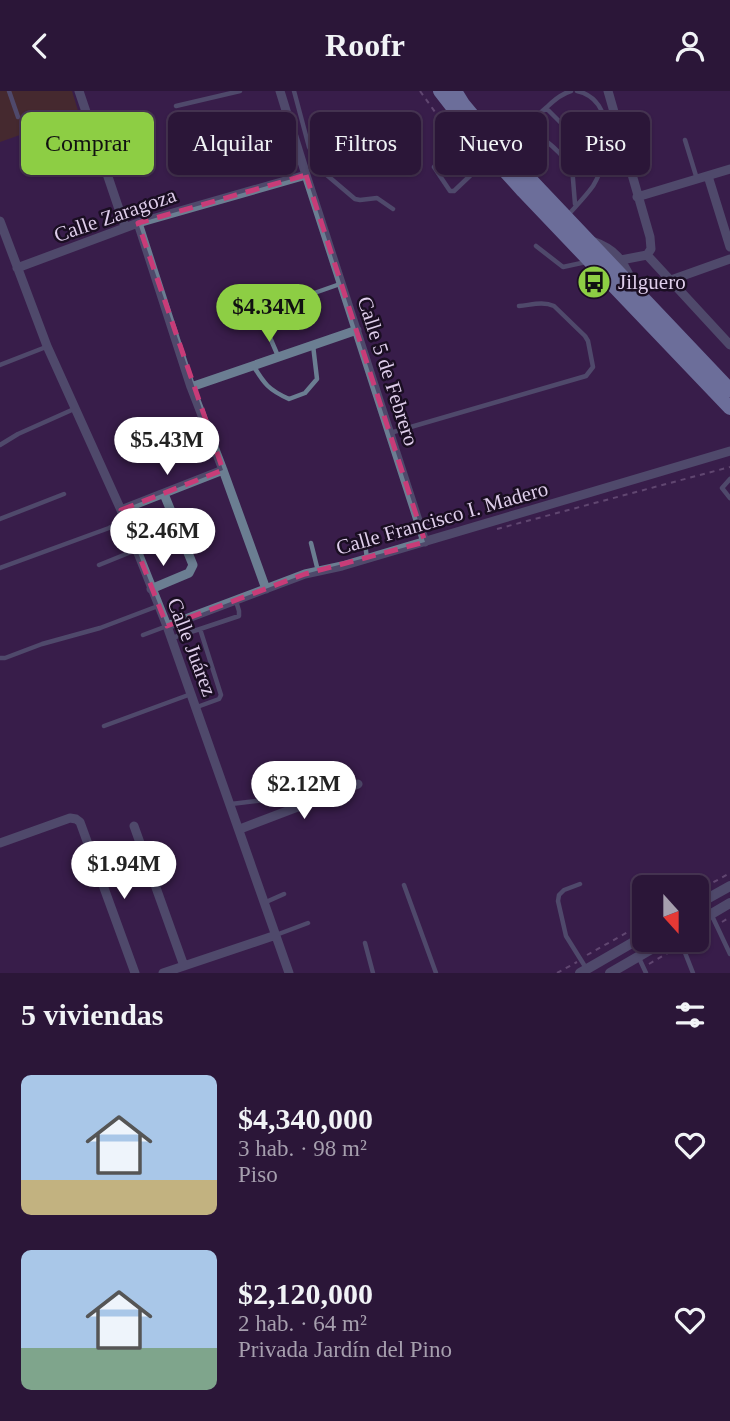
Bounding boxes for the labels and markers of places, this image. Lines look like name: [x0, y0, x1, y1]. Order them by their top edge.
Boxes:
bus stop icon: Jilguero: [575, 263, 613, 301]
place label: Jilguero: [618, 270, 686, 294]
pin: $4.34M: [212, 285, 326, 344]
pin: $5.43M: [110, 417, 224, 477]
pin: $2.46M: [106, 509, 220, 568]
pin: $2.12M: [247, 761, 361, 821]
pin: $1.94M: [67, 841, 181, 901]

